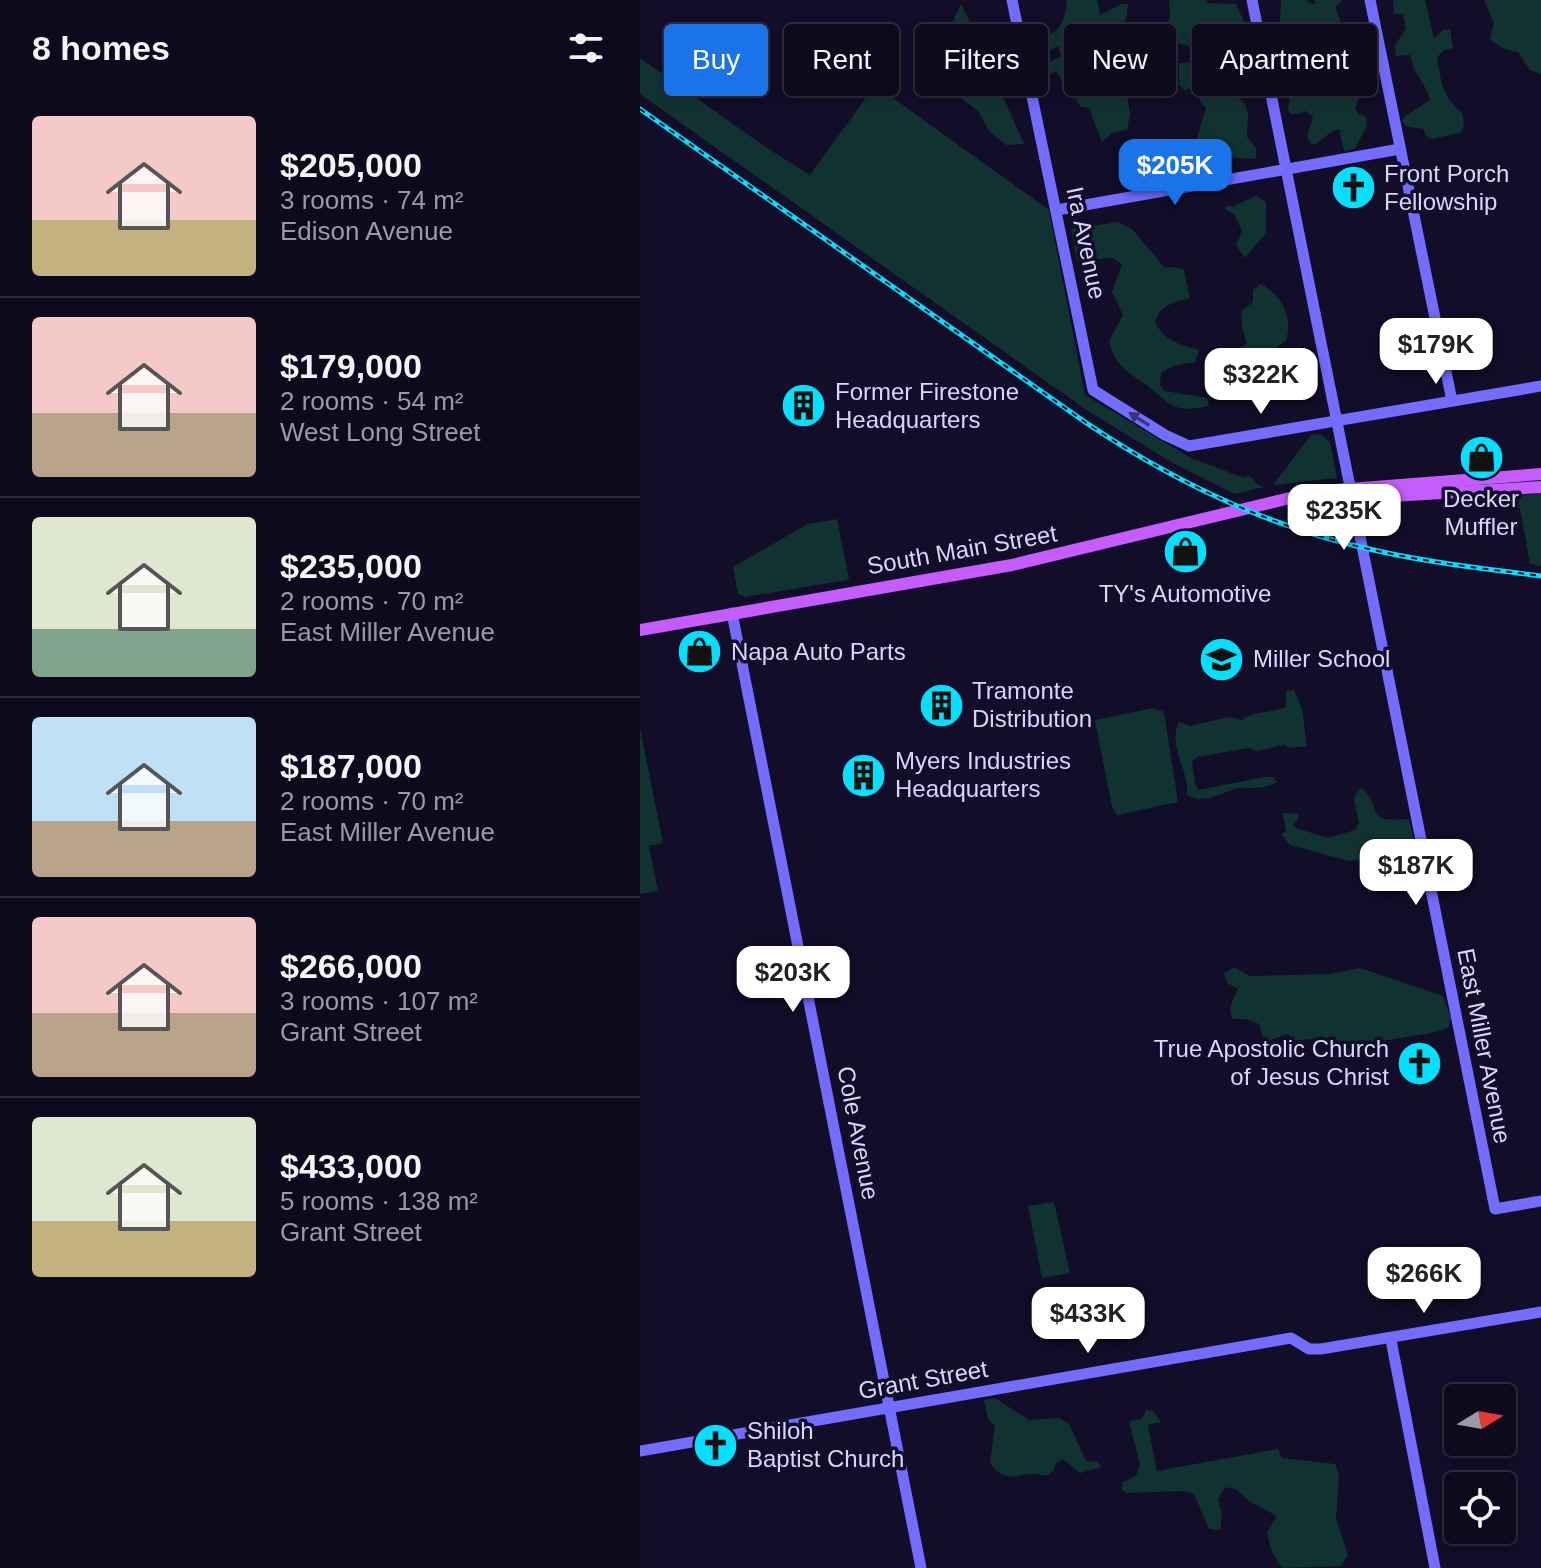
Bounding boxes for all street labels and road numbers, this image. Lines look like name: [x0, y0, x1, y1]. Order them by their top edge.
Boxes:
street label: Ira Avenue: [1061, 184, 1112, 302]
street label: South Main Street: [865, 519, 1059, 579]
street label: East Miller Avenue: [1452, 946, 1517, 1146]
street label: Cole Avenue: [832, 1064, 885, 1202]
street label: Grant Street: [856, 1355, 990, 1404]

